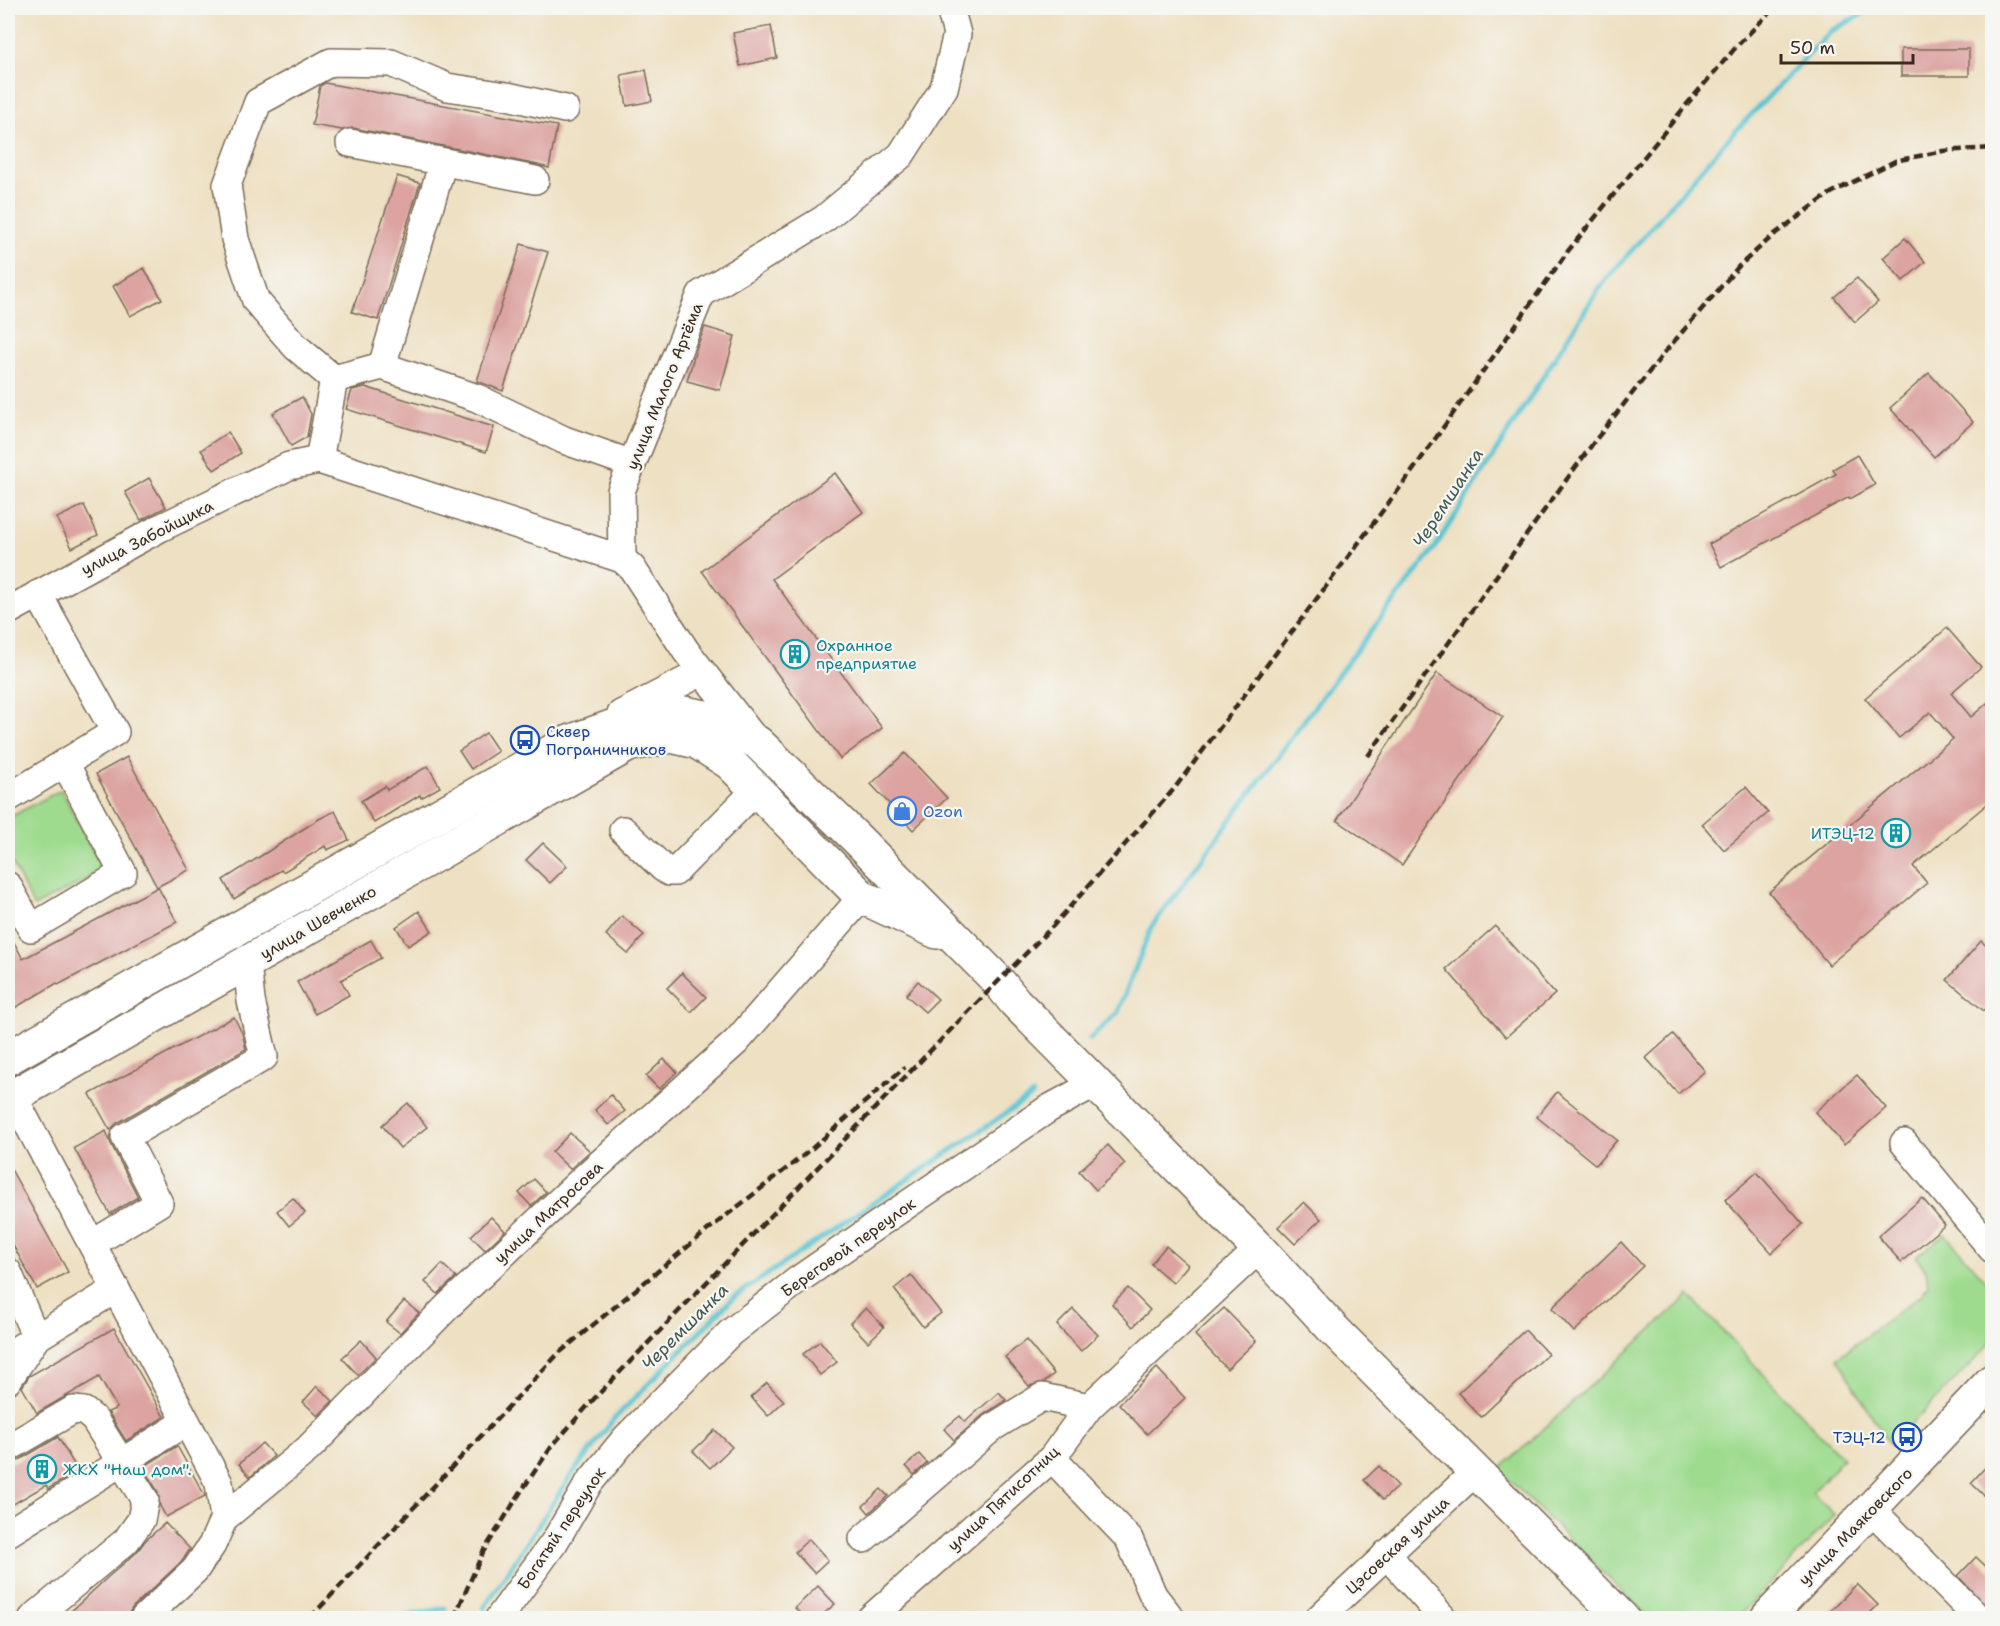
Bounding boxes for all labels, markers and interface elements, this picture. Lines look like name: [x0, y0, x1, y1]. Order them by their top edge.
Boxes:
scale bar: [1781, 27, 1913, 65]
text: 50 m: [1790, 36, 1835, 60]
street label: улица Малого Артёма: [621, 299, 708, 473]
water label: Черемшанка: [1407, 444, 1489, 552]
street label: улица Забойщика: [78, 495, 217, 580]
place label: Охранное предприятие: [816, 635, 917, 674]
building icon: Охранное предприятие: [779, 638, 811, 670]
place label: Сквер Пограничников: [546, 721, 666, 760]
bus stop icon: Сквер Пограничников: [509, 724, 541, 756]
shop icon: Ozon: [886, 795, 918, 827]
place label: Ozon: [923, 801, 963, 822]
building icon: ИТЭЦ-12: [1880, 817, 1912, 849]
place label: ИТЭЦ-12: [1811, 823, 1875, 844]
street label: улица Шевченко: [256, 881, 380, 964]
street label: улица Матросова: [490, 1156, 607, 1268]
street label: Береговой переулок: [777, 1193, 920, 1302]
water label: Черемшанка: [636, 1278, 734, 1376]
bus stop icon: ТЭЦ-12: [1891, 1421, 1923, 1453]
place label: ТЭЦ-12: [1833, 1427, 1886, 1448]
street label: улица Пятисотниц: [943, 1441, 1064, 1556]
building icon: ЖКХ "Наш дом".: [26, 1453, 58, 1485]
place label: ЖКХ "Наш дом".: [63, 1459, 192, 1480]
street label: Богатый переулок: [513, 1463, 610, 1594]
street label: улица Маяковского: [1794, 1463, 1917, 1590]
street label: Цэсовская улица: [1341, 1492, 1454, 1599]

